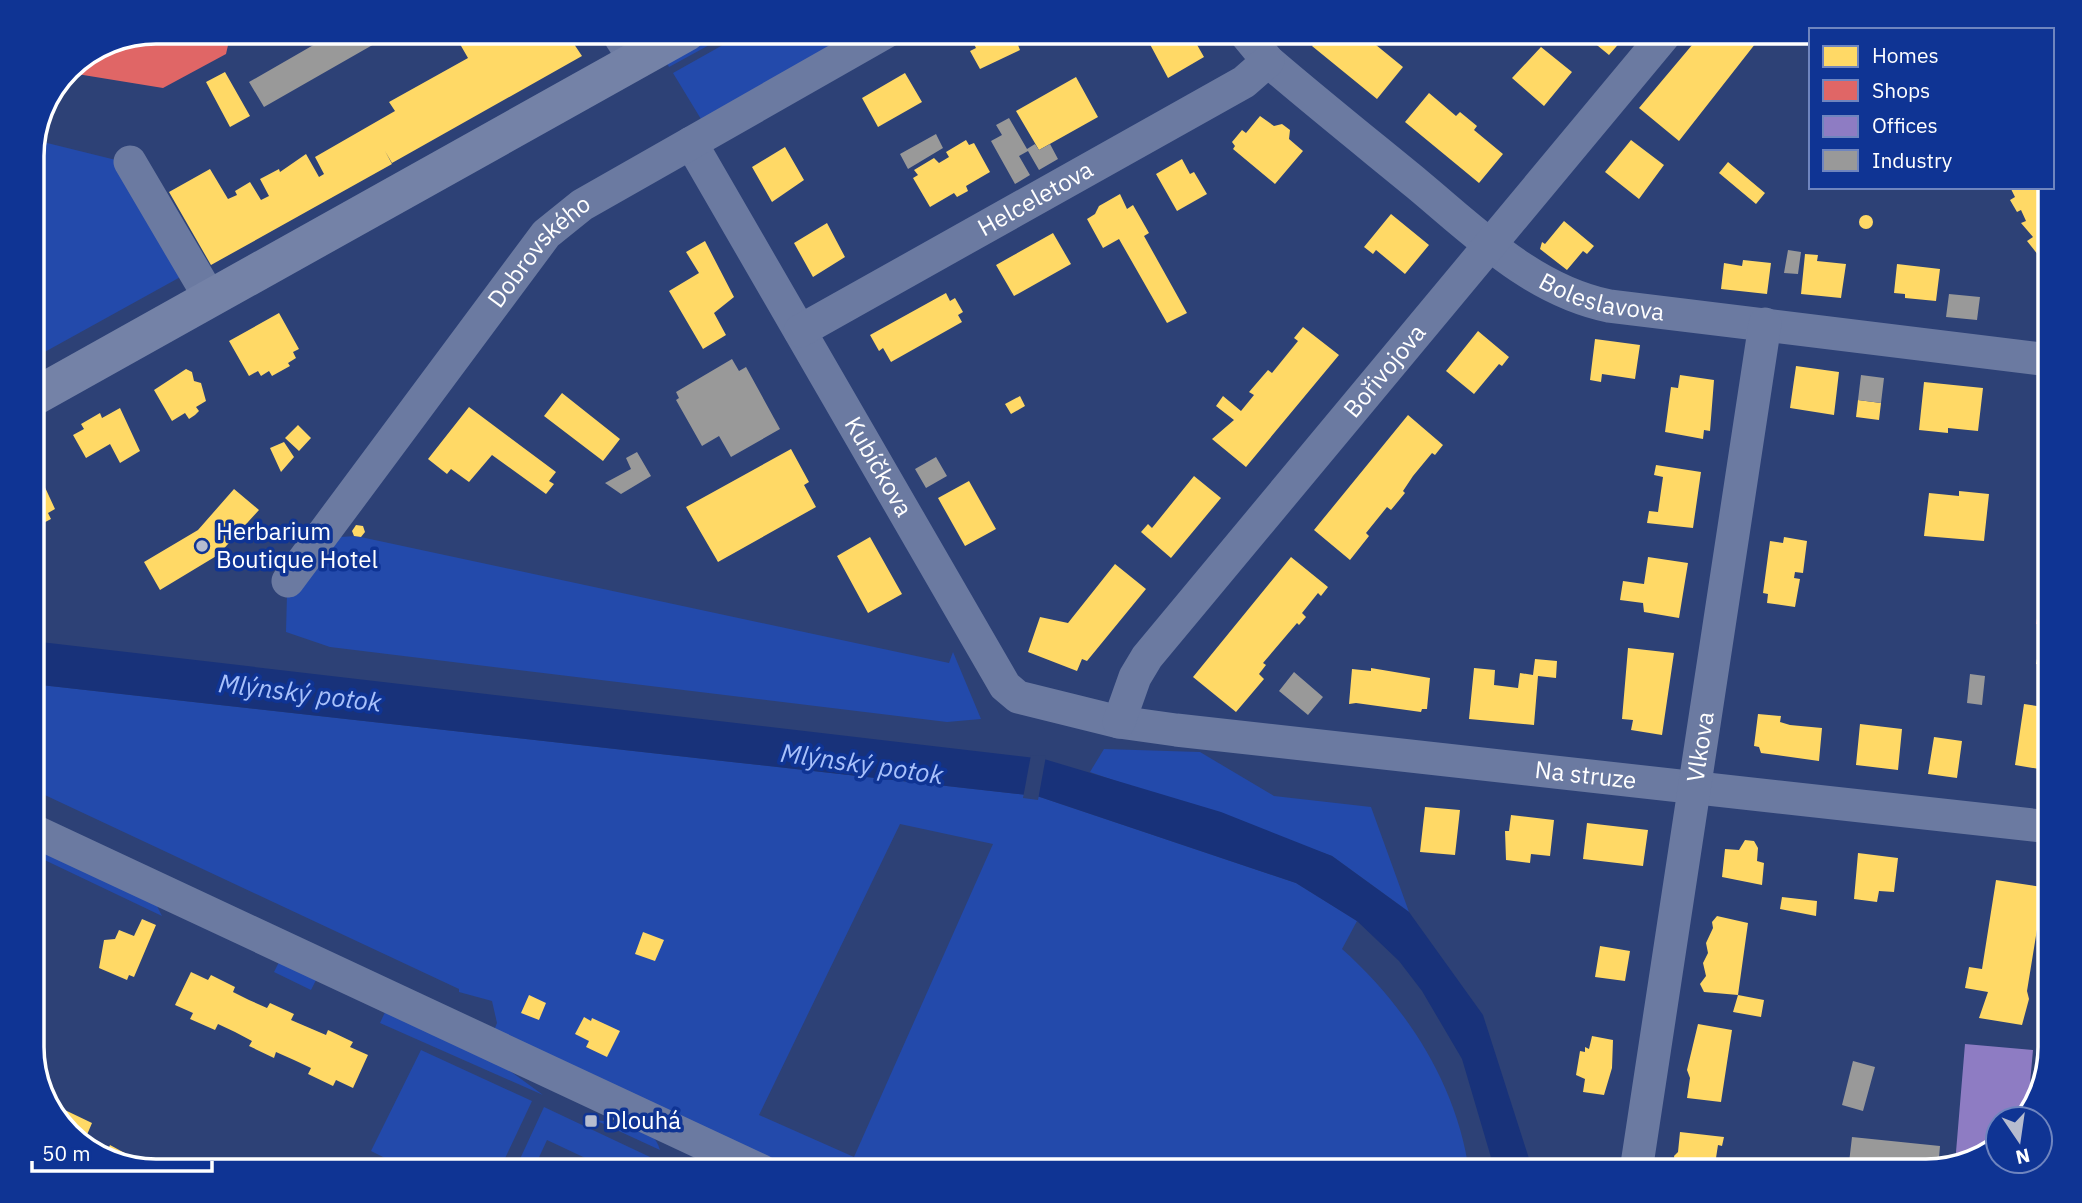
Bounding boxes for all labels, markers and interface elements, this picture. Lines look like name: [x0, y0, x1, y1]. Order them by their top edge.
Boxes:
legend: [1809, 28, 2054, 189]
text: Homes: [1872, 41, 1939, 69]
text: Shops: [1872, 76, 1930, 104]
text: Offices: [1872, 111, 1938, 139]
text: Industry: [1872, 146, 1953, 174]
street label: Helceletova: [972, 153, 1099, 243]
street label: Dobrovského: [480, 187, 596, 314]
street label: Boleslavova: [1534, 265, 1666, 328]
street label: Bořivojova: [1336, 317, 1433, 424]
street label: Kubíčkova: [838, 410, 921, 522]
place label: Herbarium Boutique Hotel: [216, 515, 378, 575]
marker: Herbarium Boutique Hotel: [194, 538, 210, 554]
water label: Mlýnský potok: [217, 665, 384, 719]
street label: Vlkova: [1678, 709, 1721, 784]
water label: Mlýnský potok: [779, 735, 946, 791]
street label: Na struze: [1533, 753, 1638, 796]
place label: Dlouhá: [605, 1104, 681, 1136]
north arrow: [1984, 1105, 2054, 1175]
marker: Dlouhá: [583, 1113, 599, 1129]
scale bar: [32, 1130, 212, 1174]
text: 50 m: [42, 1139, 91, 1167]
text: N: [2013, 1143, 2032, 1170]

